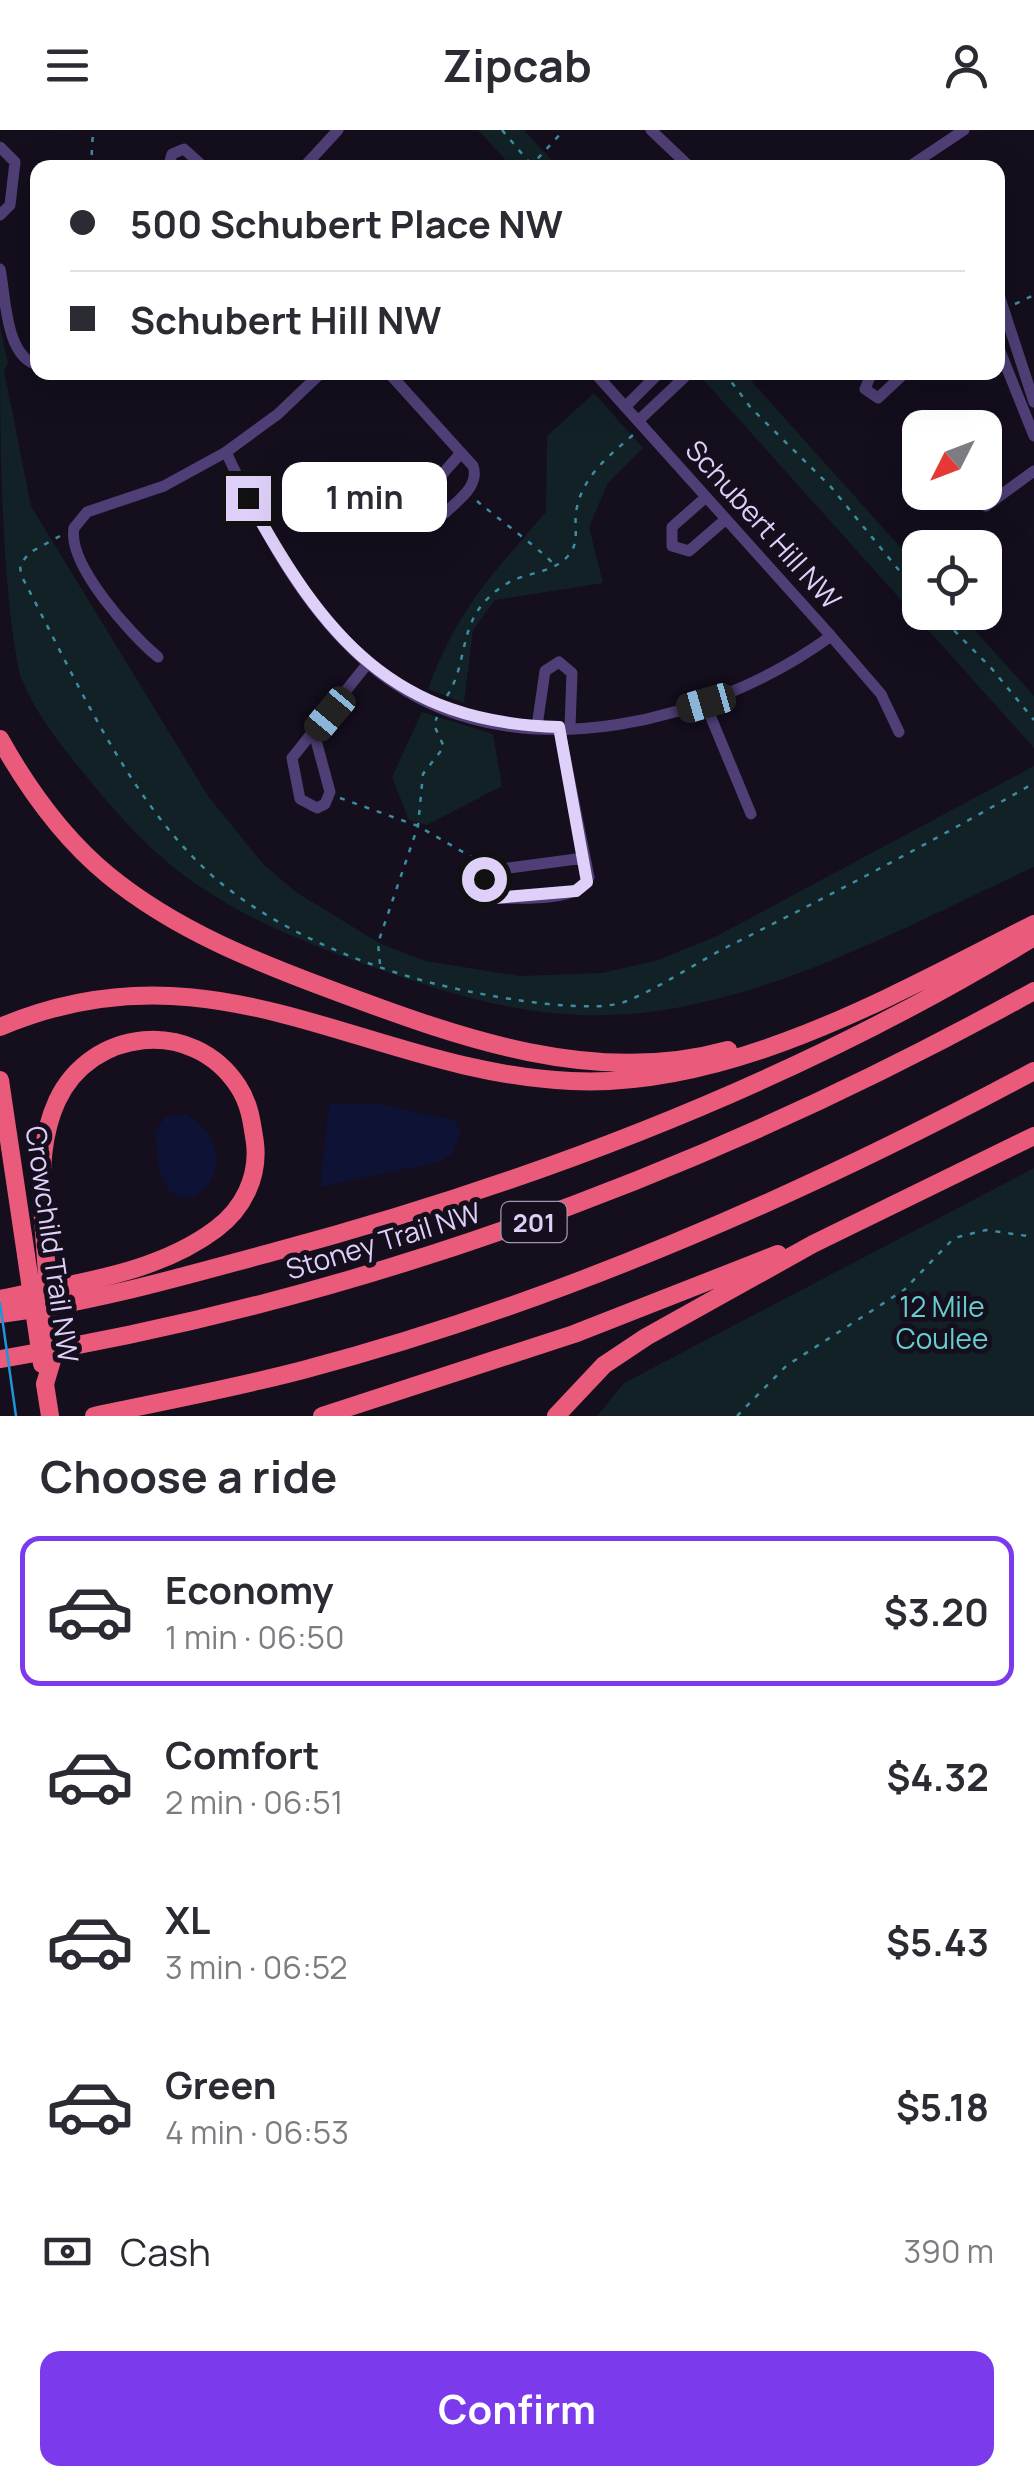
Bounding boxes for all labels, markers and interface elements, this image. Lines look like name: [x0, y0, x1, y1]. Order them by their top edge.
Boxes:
text: Zipcab: [442, 34, 592, 96]
icon: menu: [40, 38, 95, 93]
icon: person: [939, 38, 994, 93]
text: 500 Schubert Place NW: [130, 197, 563, 249]
text: Schubert Hill NW: [130, 293, 441, 345]
north arrow: [902, 410, 1002, 510]
map controls: [902, 410, 1002, 630]
street label: Schubert Hill NW: [678, 431, 850, 617]
callout: 1 min: [283, 463, 448, 533]
text: 1 min: [325, 475, 404, 519]
route end: [226, 476, 271, 521]
button: locate: [902, 530, 1002, 630]
car: [673, 680, 739, 726]
car: [299, 681, 361, 747]
route start: [462, 857, 507, 902]
street label: Crowchild Trail NW: [18, 1123, 88, 1365]
street label: Stoney Trail NW: [281, 1192, 485, 1288]
road number: 201: [502, 1202, 566, 1242]
park label: 12 Mile Coulee: [896, 1287, 988, 1357]
text: Choose a ride: [40, 1445, 337, 1507]
text: Economy: [165, 1563, 334, 1615]
icon: car: [45, 1566, 135, 1656]
text: $3.20: [884, 1585, 989, 1637]
text: 1 min · 06:50: [165, 1615, 345, 1659]
text: Comfort: [165, 1728, 319, 1780]
icon: car: [45, 1731, 135, 1821]
text: $4.32: [887, 1750, 989, 1802]
text: 2 min · 06:51: [165, 1780, 343, 1824]
text: XL: [165, 1893, 210, 1945]
icon: car: [45, 1896, 135, 1986]
text: $5.43: [886, 1915, 989, 1967]
text: 3 min · 06:52: [165, 1945, 348, 1989]
text: Green: [165, 2058, 277, 2110]
icon: car: [45, 2061, 135, 2151]
text: $5.18: [896, 2080, 989, 2132]
text: 4 min · 06:53: [165, 2110, 349, 2154]
icon: cash: [40, 2224, 95, 2279]
text: Cash: [120, 2225, 211, 2277]
text: 390 m: [903, 2229, 994, 2273]
button: Confirm: [40, 2351, 994, 2466]

